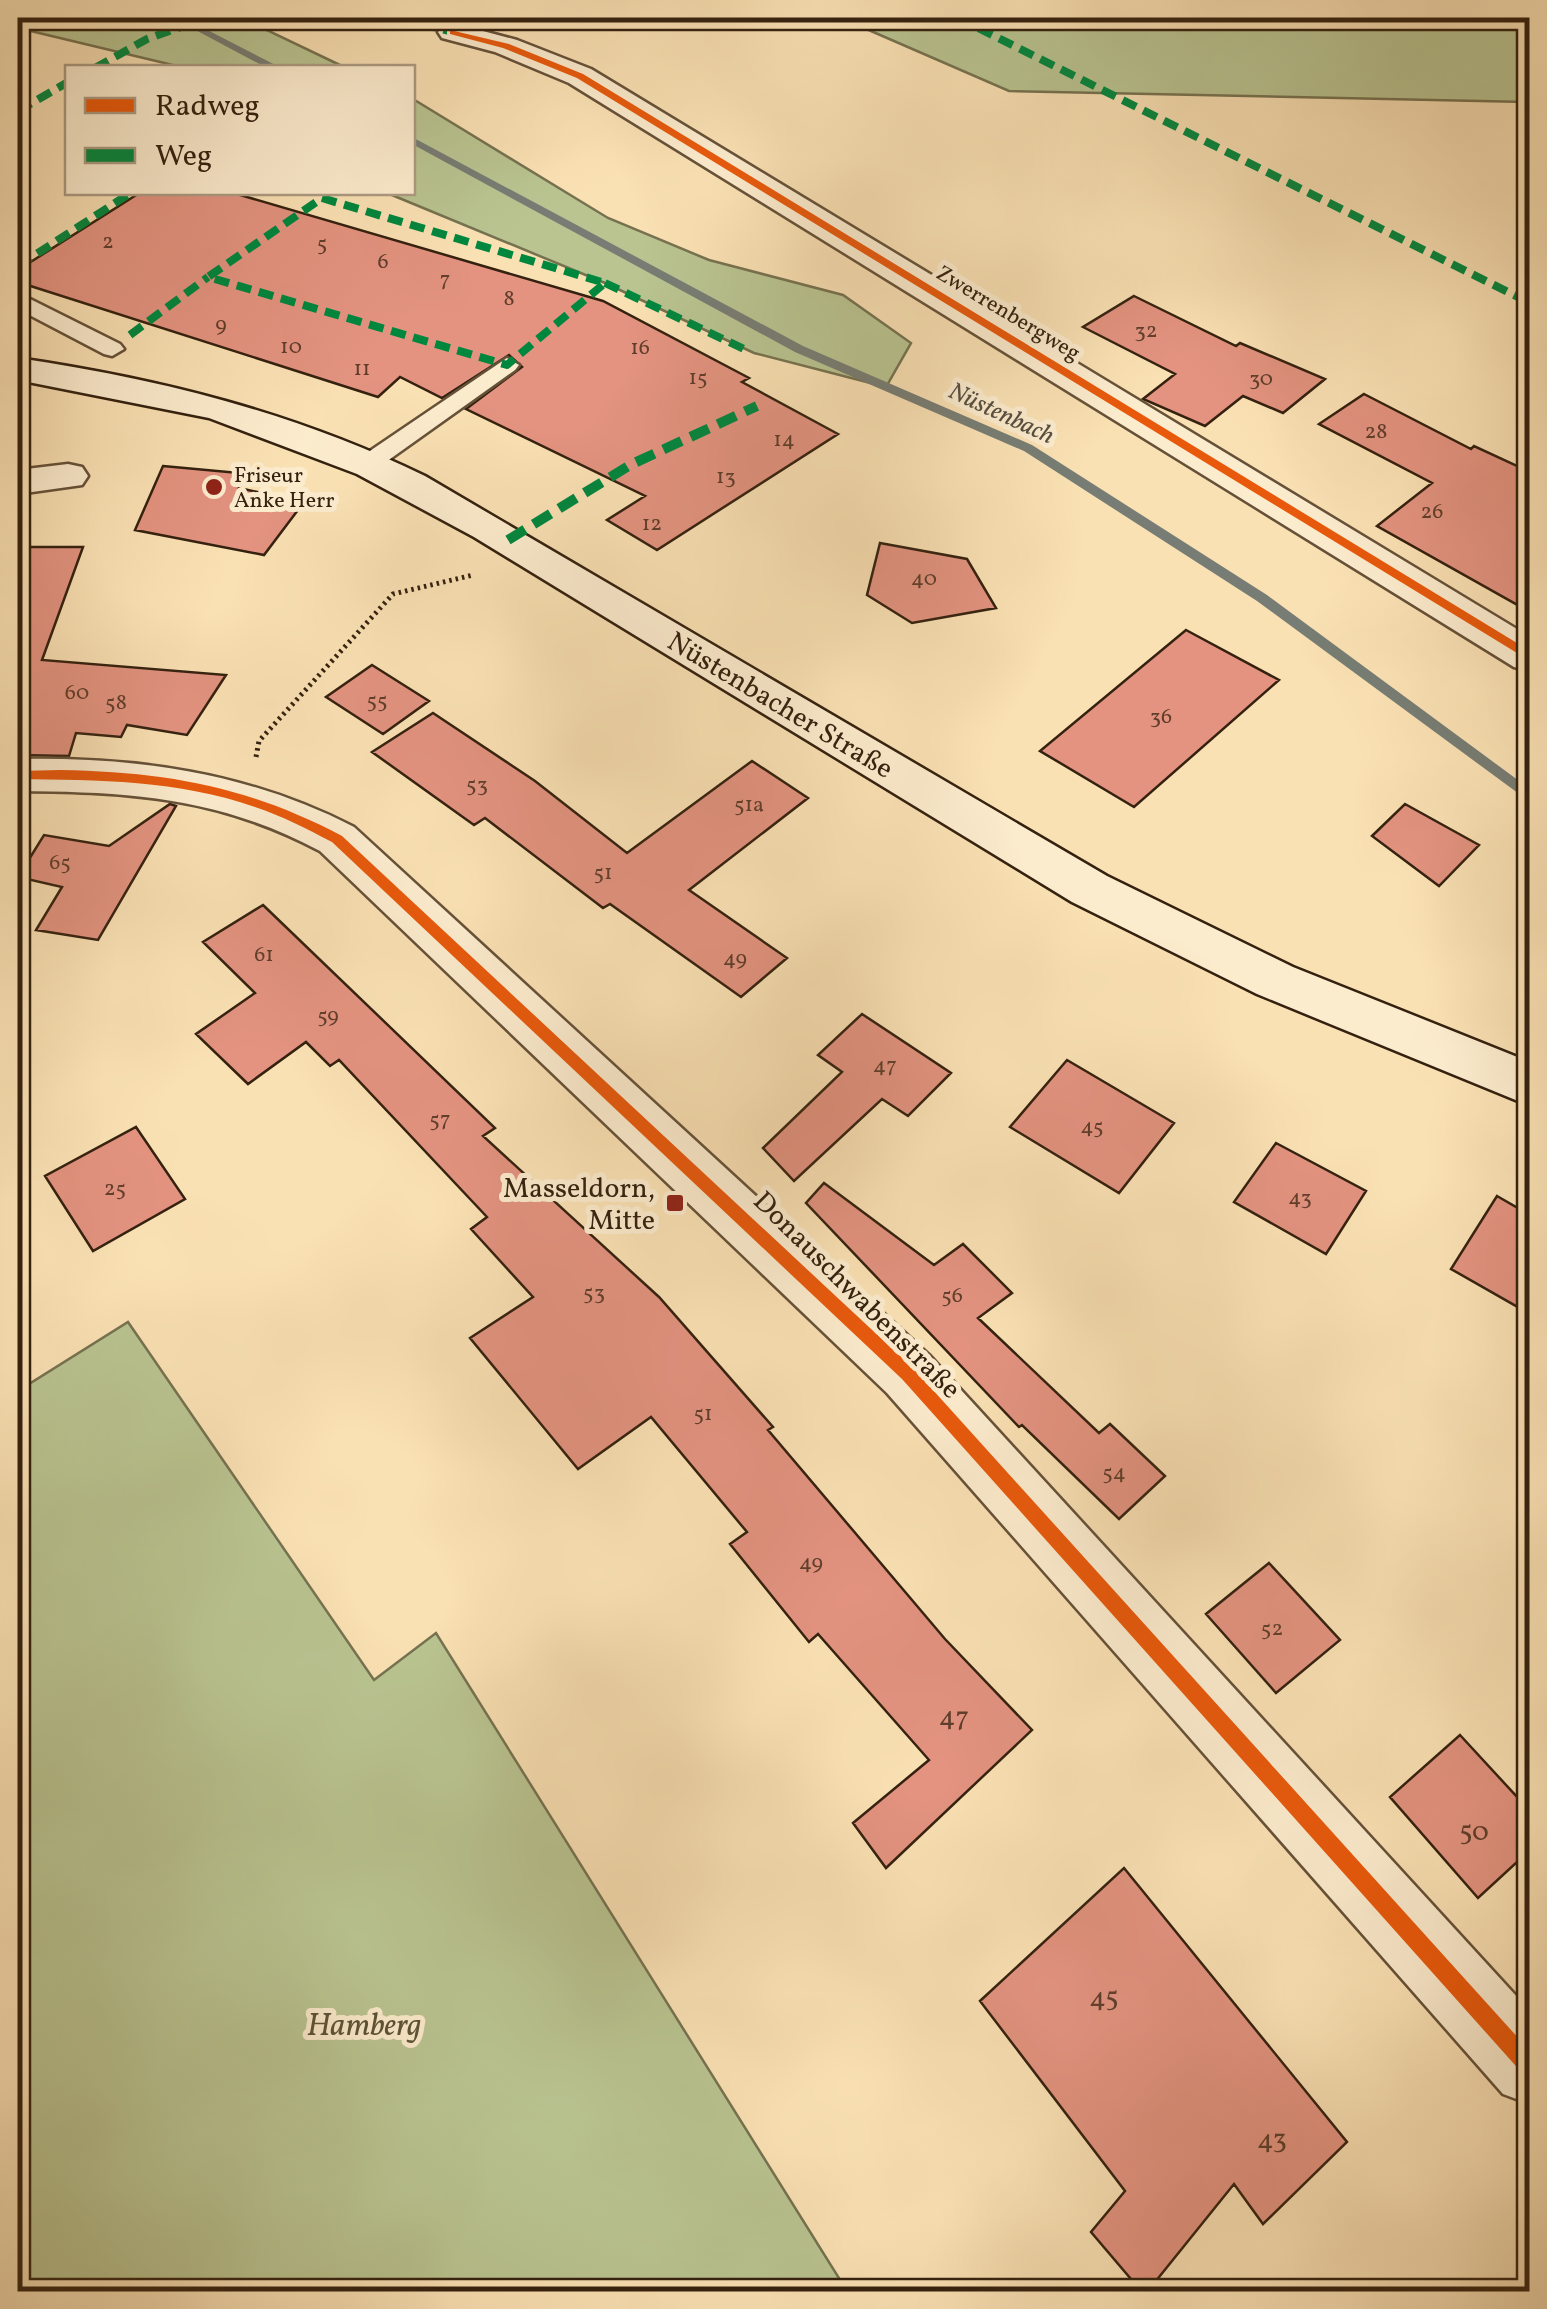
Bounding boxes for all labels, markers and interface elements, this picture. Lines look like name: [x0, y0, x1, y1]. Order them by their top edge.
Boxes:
legend: [65, 65, 415, 195]
text: Radweg: [155, 86, 260, 128]
text: Weg: [155, 136, 212, 178]
house number: 2: [102, 227, 114, 258]
house number: 5: [317, 229, 327, 260]
house number: 6: [377, 247, 389, 278]
street label: Zwerrenbergweg: [930, 259, 1086, 370]
house number: 7: [440, 265, 450, 296]
house number: 8: [503, 284, 515, 315]
house number: 9: [215, 310, 227, 341]
house number: 32: [1134, 316, 1158, 347]
house number: 10: [280, 332, 302, 363]
house number: 16: [630, 333, 650, 364]
house number: 11: [353, 354, 371, 385]
house number: 15: [688, 363, 708, 394]
house number: 30: [1249, 364, 1273, 395]
water label: Nüstenbach: [942, 375, 1060, 454]
house number: 28: [1365, 417, 1388, 448]
house number: 14: [773, 425, 795, 456]
place label: Friseur Anke Herr: [234, 461, 335, 517]
house number: 13: [716, 462, 736, 493]
marker: Friseur Anke Herr: [203, 476, 225, 498]
house number: 26: [1421, 497, 1443, 528]
house number: 12: [642, 509, 662, 540]
house number: 40: [911, 564, 937, 595]
street label: Nüstenbacher Straße: [659, 623, 900, 789]
house number: 60: [65, 678, 89, 709]
house number: 55: [366, 686, 388, 717]
house number: 58: [105, 688, 127, 719]
house number: 36: [1150, 702, 1172, 733]
house number: 53: [466, 770, 488, 801]
house number: 51a: [734, 790, 764, 821]
house number: 65: [49, 848, 71, 879]
house number: 51: [593, 858, 613, 889]
house number: 61: [254, 940, 274, 971]
house number: 49: [723, 944, 747, 975]
house number: 59: [317, 1001, 339, 1032]
house number: 47: [873, 1051, 897, 1082]
house number: 57: [429, 1105, 451, 1136]
house number: 45: [1080, 1112, 1104, 1143]
place label: Masseldorn, Mitte: [503, 1170, 655, 1241]
house number: 25: [104, 1174, 126, 1205]
street label: Donauschwabenstraße: [744, 1183, 969, 1408]
house number: 43: [1288, 1183, 1312, 1214]
marker: Masseldorn, Mitte: [664, 1192, 686, 1214]
house number: 53: [583, 1278, 605, 1309]
house number: 56: [941, 1281, 963, 1312]
house number: 51: [693, 1399, 713, 1430]
house number: 54: [1102, 1458, 1126, 1489]
house number: 49: [799, 1548, 823, 1579]
house number: 52: [1261, 1614, 1283, 1645]
house number: 47: [939, 1698, 969, 1737]
house number: 50: [1459, 1813, 1489, 1852]
house number: 45: [1089, 1979, 1119, 2018]
park label: Hamberg: [307, 2005, 421, 2049]
house number: 43: [1257, 2121, 1287, 2160]

